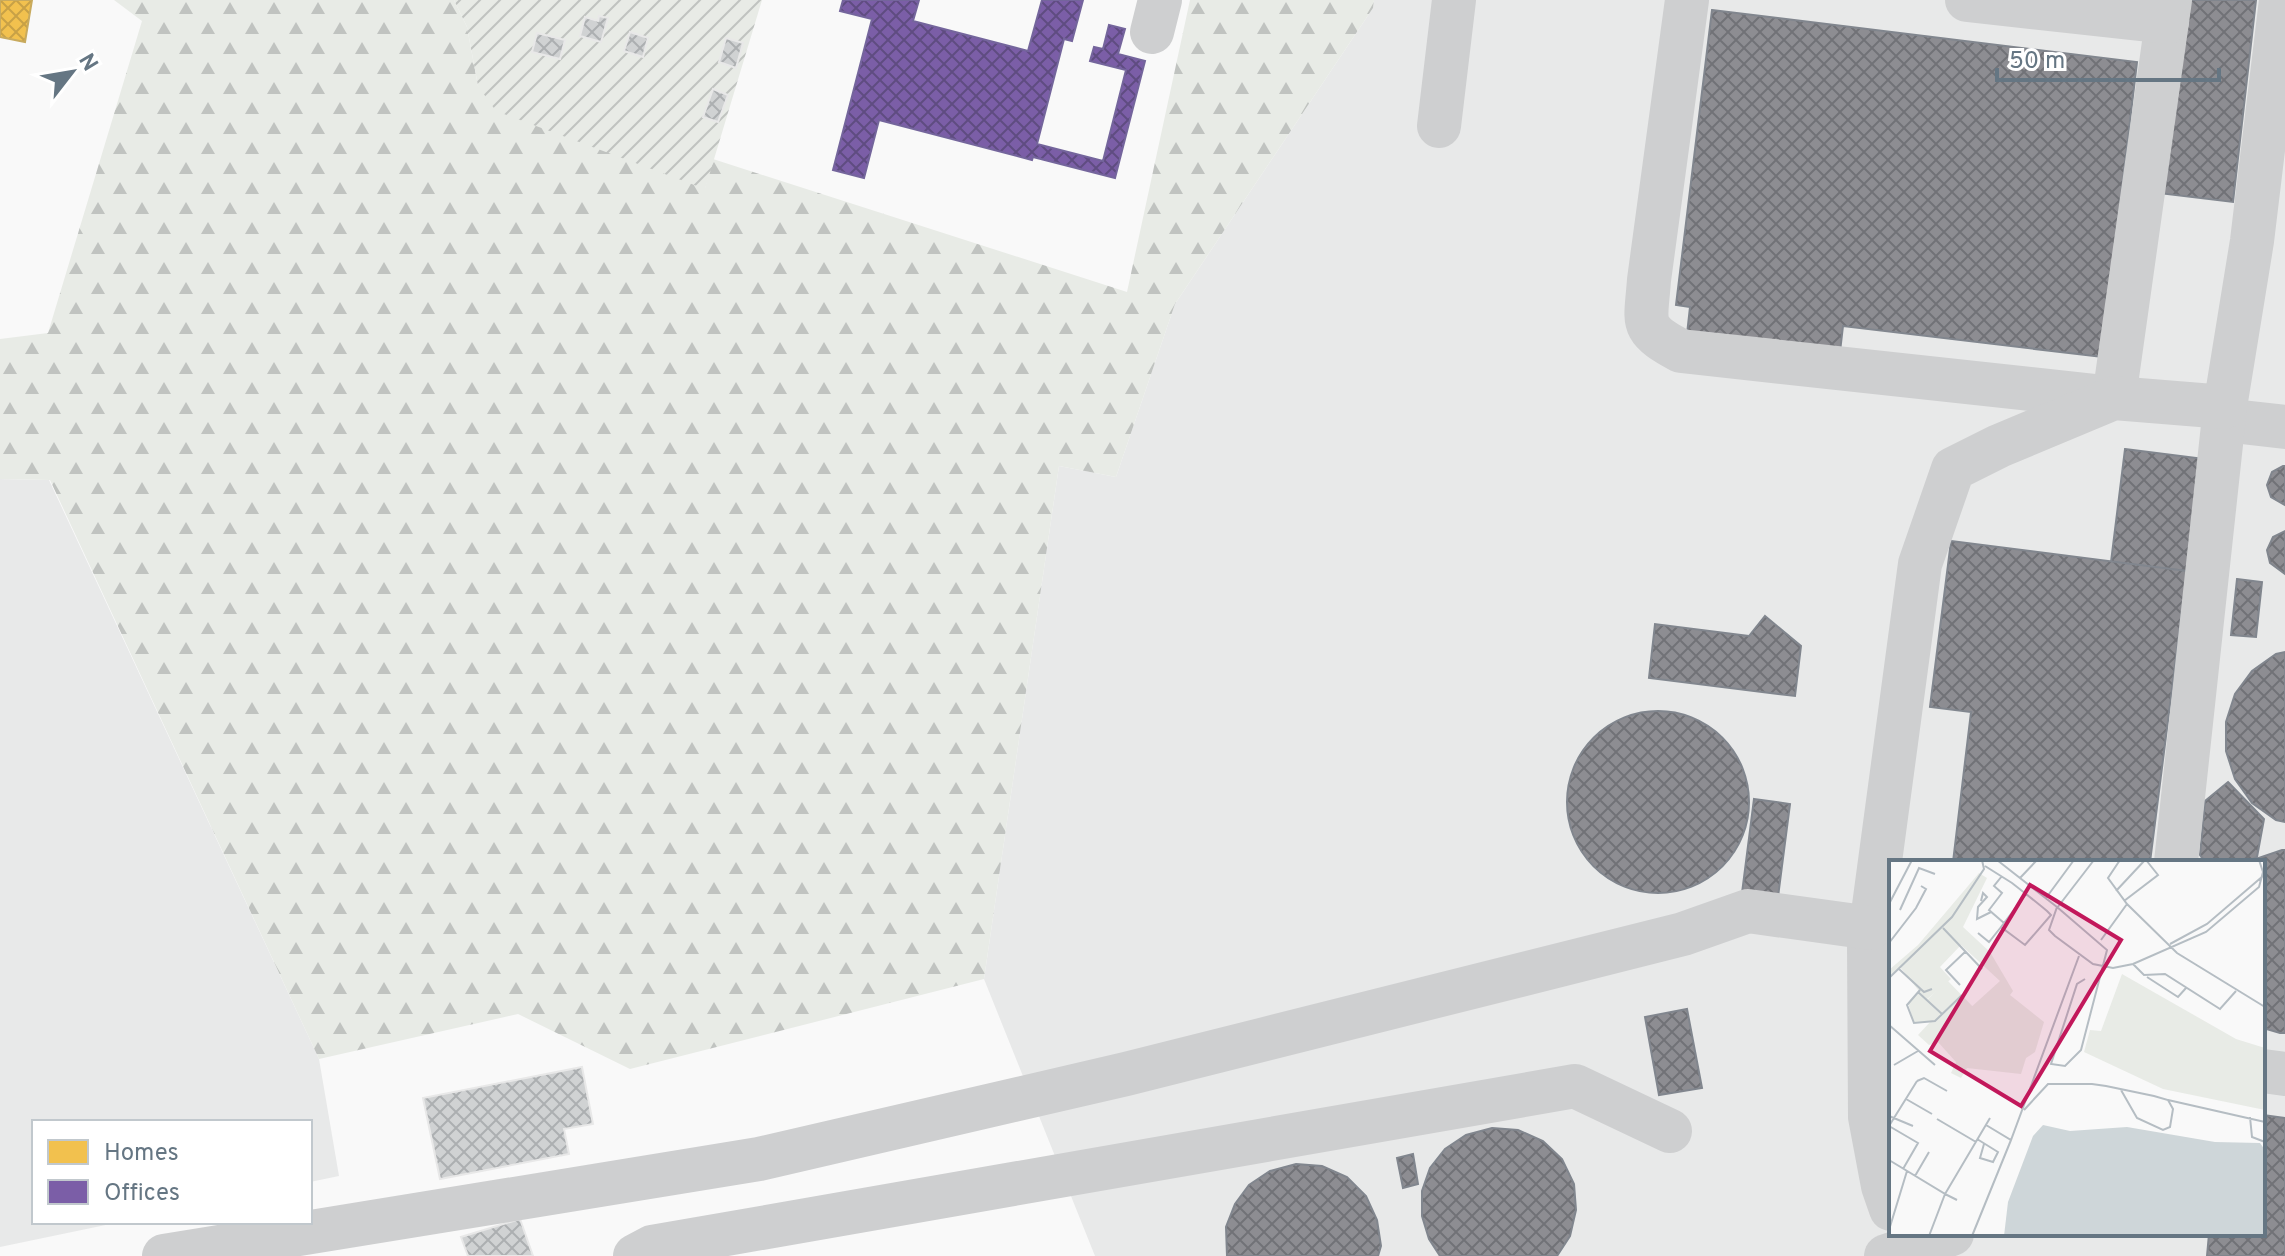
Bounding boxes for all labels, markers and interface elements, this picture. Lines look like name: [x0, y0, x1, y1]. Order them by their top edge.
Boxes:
north arrow: [32, 32, 112, 112]
scale bar: [1997, 32, 2219, 82]
text: 50 m: [2009, 47, 2065, 77]
text: N: [71, 49, 103, 77]
inset map: [1889, 860, 2265, 1236]
legend: [32, 1120, 312, 1224]
text: Homes: [104, 1139, 179, 1169]
text: Offices: [104, 1179, 180, 1209]

